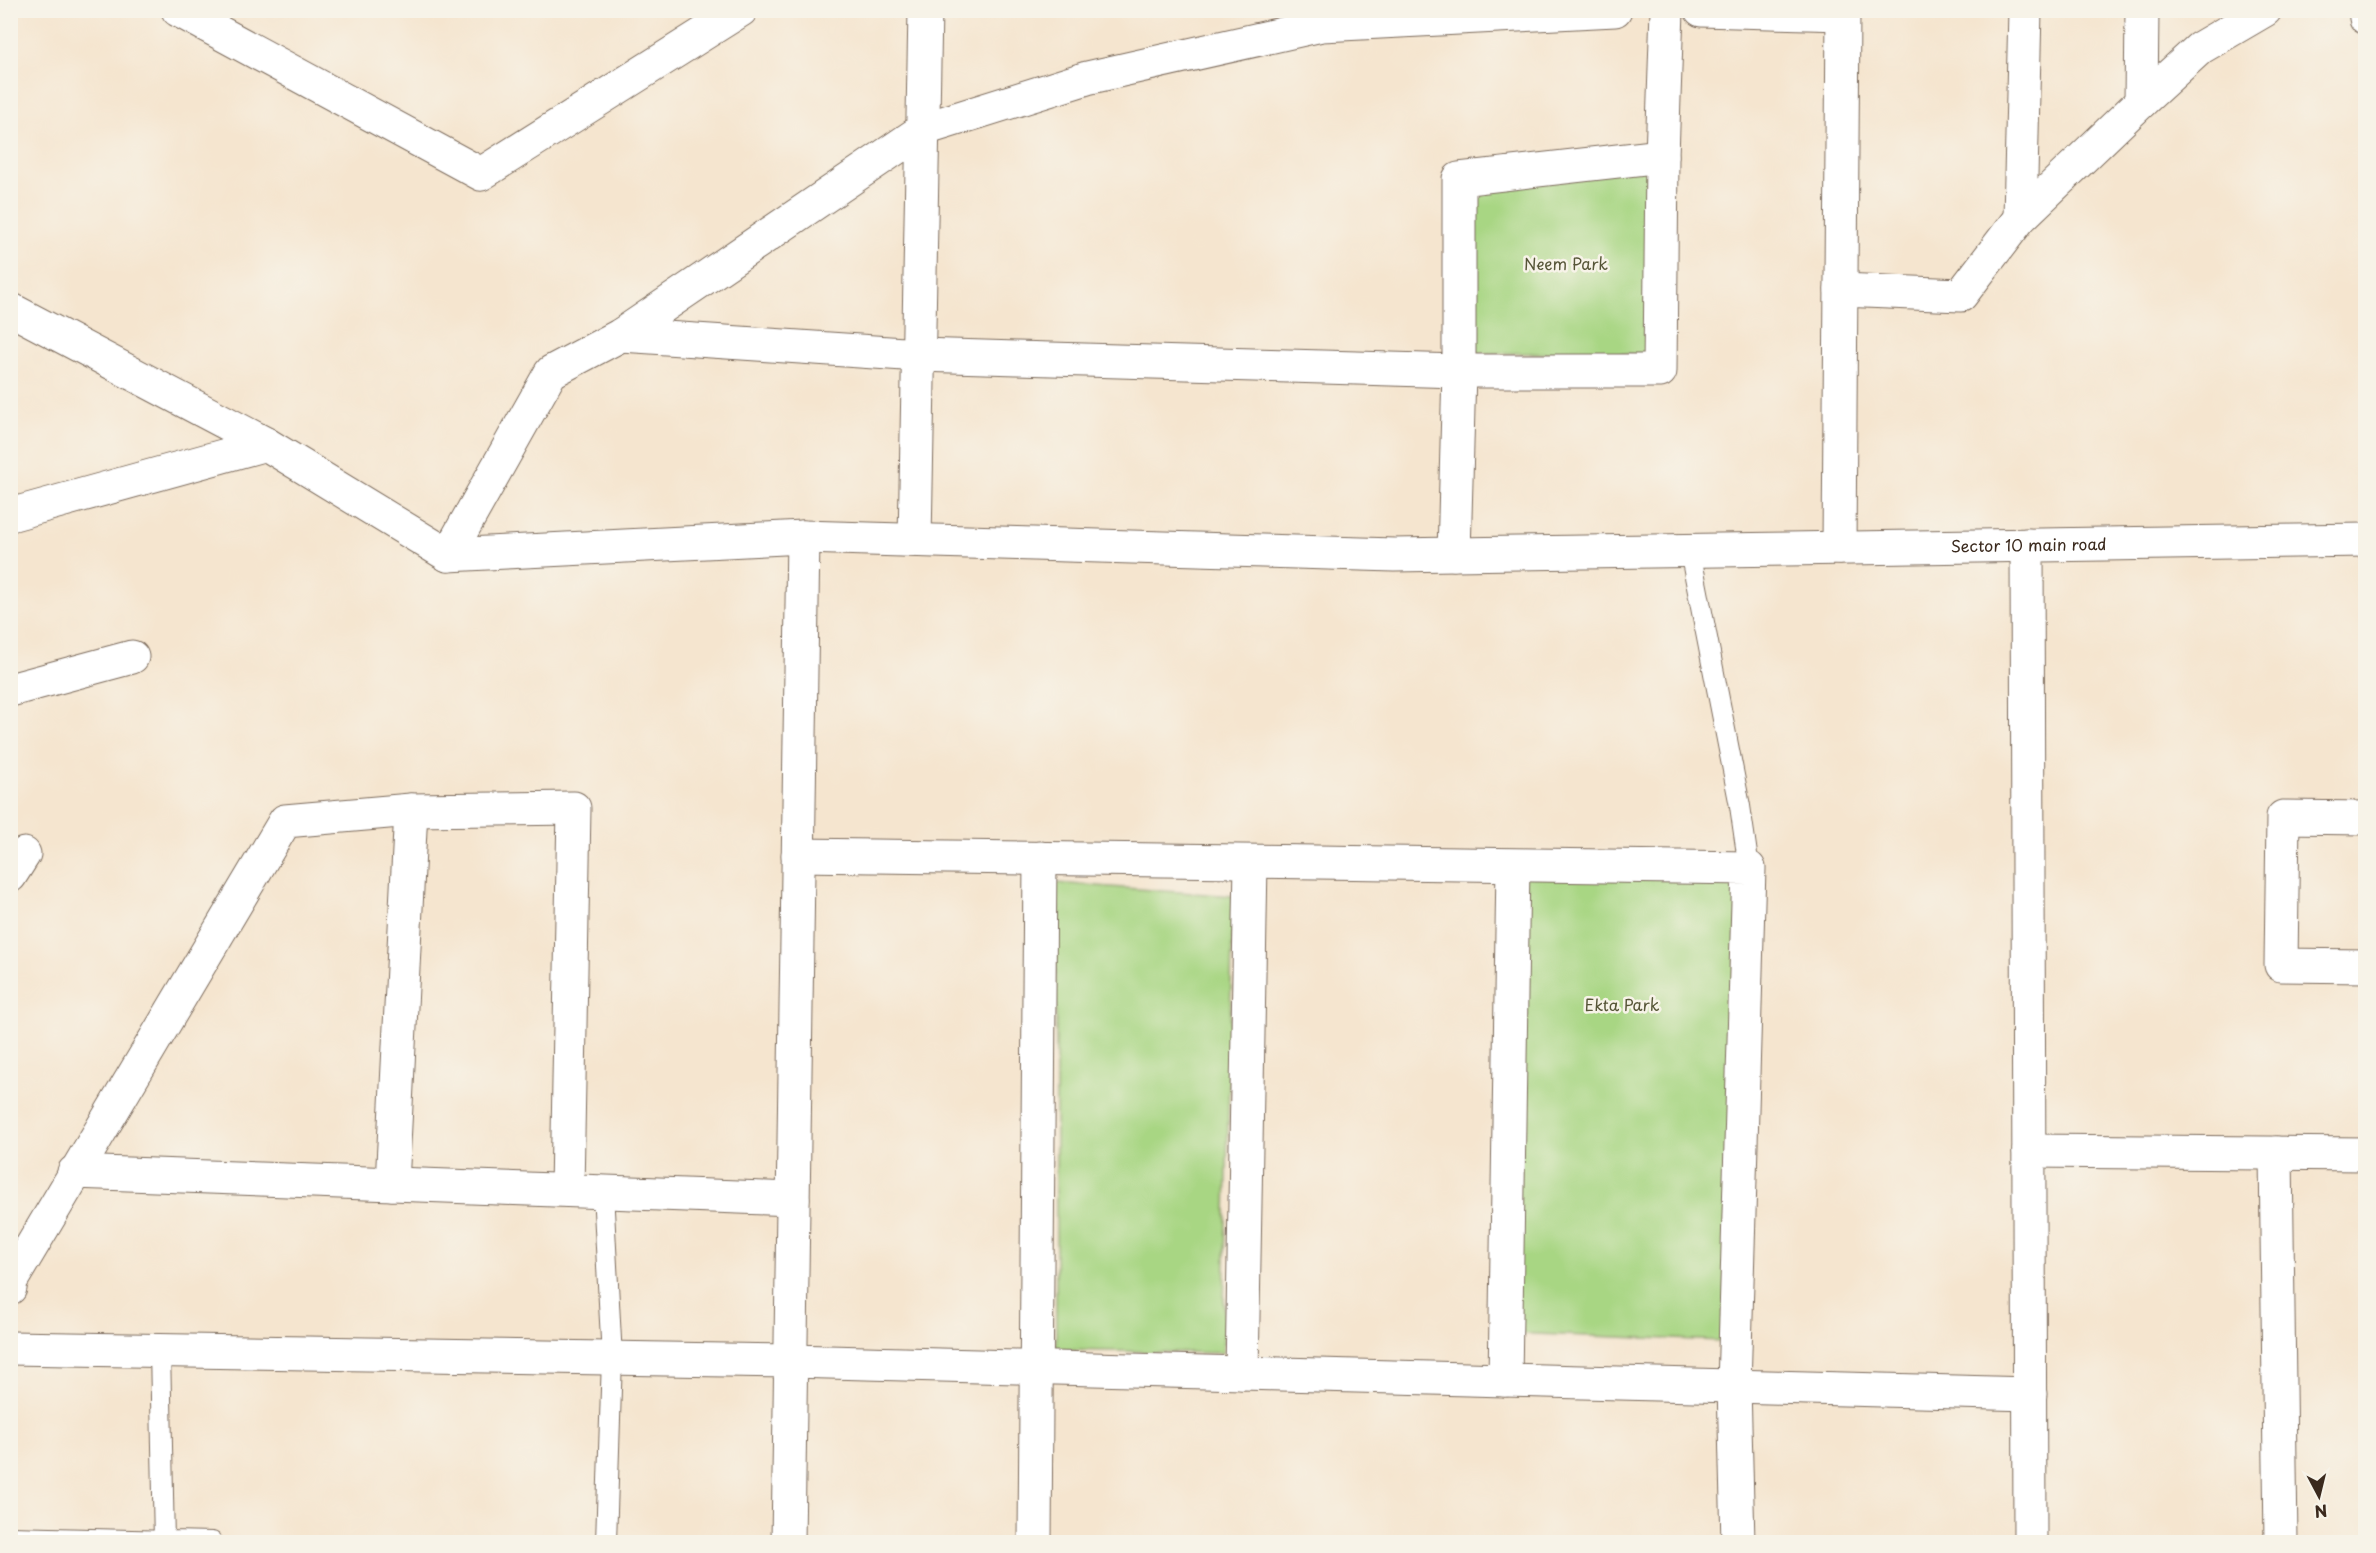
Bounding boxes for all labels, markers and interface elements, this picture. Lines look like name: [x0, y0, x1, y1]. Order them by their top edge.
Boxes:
park label: Neem Park: [1524, 251, 1608, 275]
street label: Sector 10 main road: [1950, 531, 2107, 557]
park label: Ekta Park: [1585, 992, 1660, 1016]
north arrow: [2289, 1466, 2349, 1526]
text: N: [2313, 1499, 2329, 1525]

